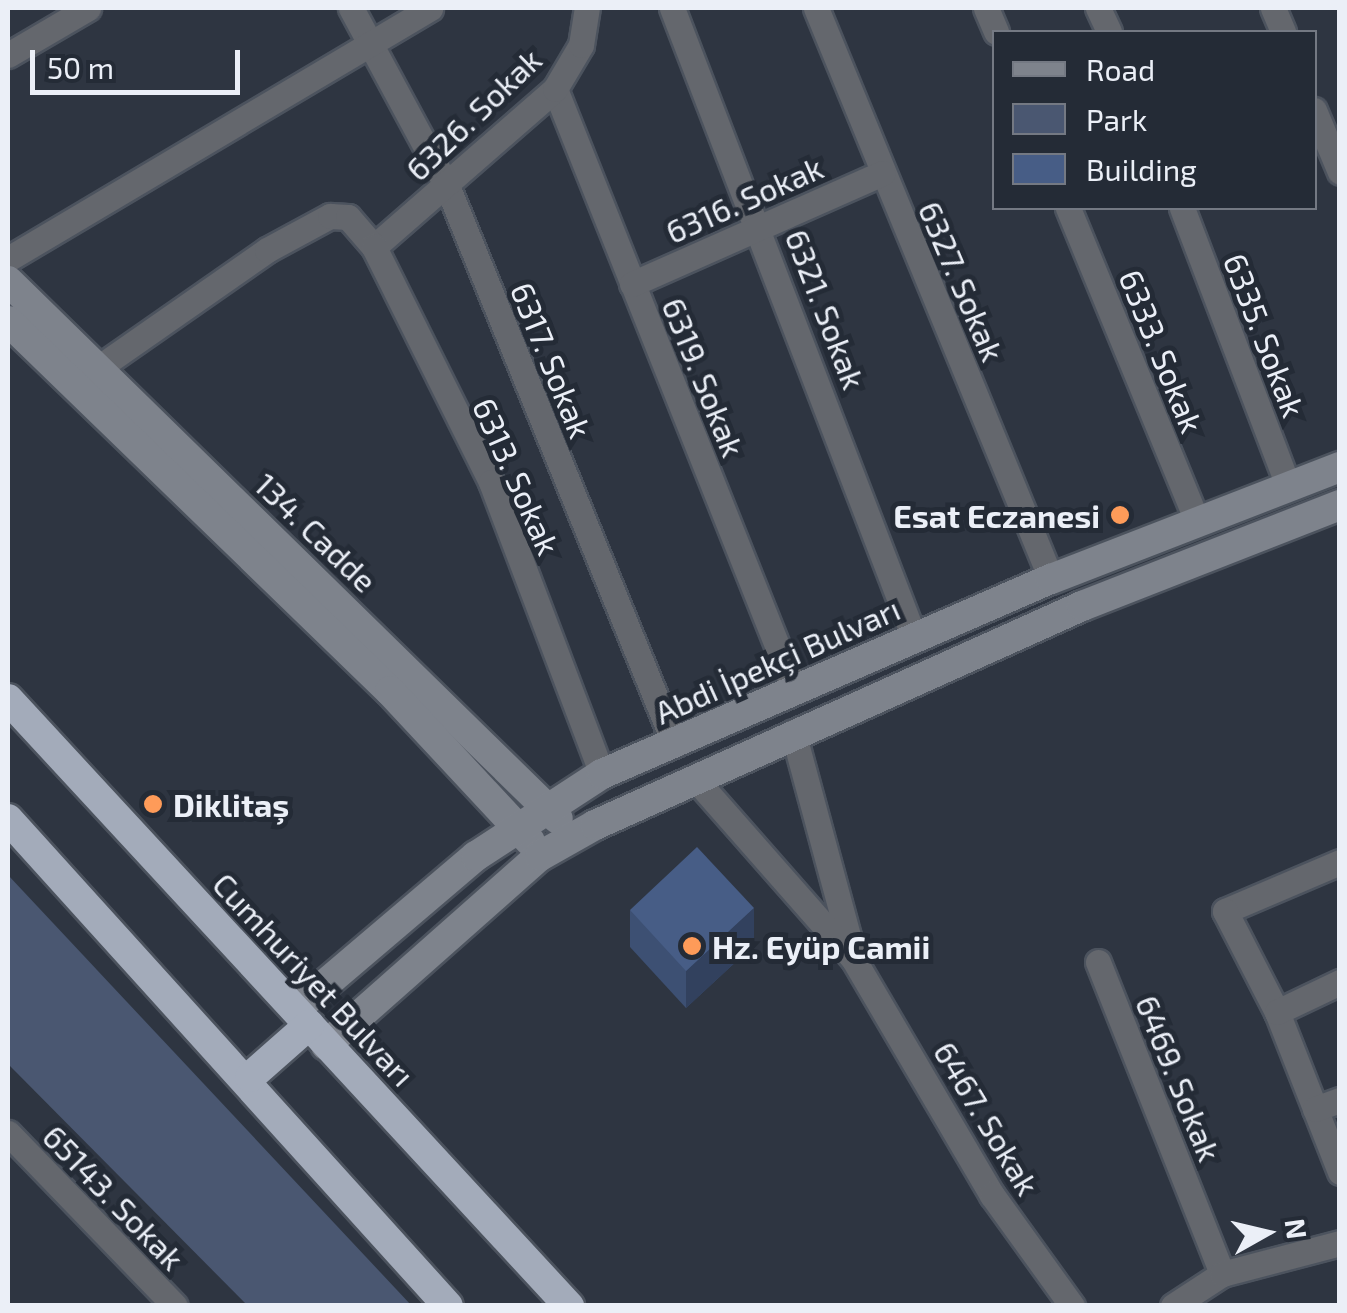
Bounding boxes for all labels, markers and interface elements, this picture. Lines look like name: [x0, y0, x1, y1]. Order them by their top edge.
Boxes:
scale bar: [35, 30, 245, 92]
legend: [992, 30, 1317, 210]
street label: 6326. Sokak: [397, 40, 549, 188]
text: 50 m: [47, 49, 114, 85]
text: Road: [1086, 51, 1155, 87]
text: Park: [1086, 101, 1147, 137]
street label: 6316. Sokak: [660, 147, 828, 251]
text: Building: [1086, 151, 1197, 187]
street label: 6327. Sokak: [911, 195, 1013, 367]
street label: 6321. Sokak: [778, 224, 874, 394]
street label: 6335. Sokak: [1216, 248, 1314, 422]
street label: 6333. Sokak: [1112, 264, 1212, 438]
street label: 6317. Sokak: [503, 277, 601, 443]
street label: 6319. Sokak: [655, 292, 753, 462]
street label: 6313. Sokak: [465, 392, 569, 560]
street label: 134. Cadde: [247, 465, 385, 599]
place label: Esat Eczanesi: [893, 496, 1100, 534]
marker: Esat Eczanesi: [1109, 504, 1131, 526]
street label: Abdi İpekçi Bulvarı: [648, 589, 906, 731]
place label: Diklitaş: [173, 785, 289, 823]
marker: Diklitaş: [142, 793, 164, 815]
street label: Cumhuriyet Bulvarı: [205, 864, 423, 1094]
place label: Hz. Eyüp Camii: [712, 927, 930, 965]
marker: Hz. Eyüp Camii: [681, 935, 703, 957]
street label: 6469. Sokak: [1128, 990, 1230, 1166]
street label: 6467. Sokak: [926, 1034, 1048, 1202]
street label: 65143. Sokak: [35, 1117, 193, 1277]
north arrow: [1217, 1183, 1317, 1283]
text: N: [1278, 1216, 1315, 1241]

